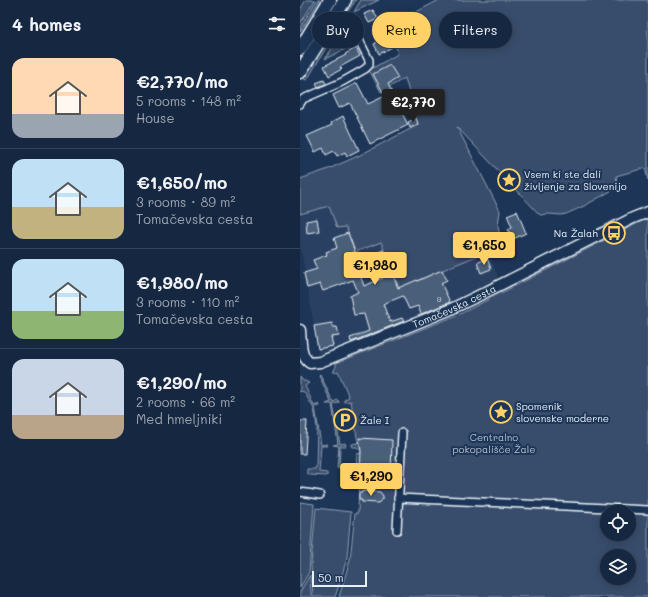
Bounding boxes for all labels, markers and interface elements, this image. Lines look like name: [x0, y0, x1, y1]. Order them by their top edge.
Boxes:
chip: Buy: [312, 12, 364, 48]
chip: Rent: [372, 12, 431, 48]
chip: Filters: [439, 12, 512, 48]
text: 4 homes: [12, 13, 81, 35]
icon: filters: [266, 13, 288, 35]
text: €2,770/mo: [136, 70, 228, 92]
icon: home: [44, 74, 92, 122]
pin: €2,770: [380, 89, 446, 123]
text: 5 rooms · 148 m²: [136, 92, 241, 109]
text: €2,770: [391, 93, 435, 110]
text: House: [136, 109, 174, 126]
place icon: Vsem ki ste dali življenje za Slovenijo: [496, 167, 522, 193]
place label: Vsem ki ste dali življenje za Slovenijo: [524, 167, 627, 193]
text: €1,650/mo: [136, 171, 227, 193]
icon: home: [44, 175, 92, 223]
text: 3 rooms · 89 m²: [136, 193, 235, 210]
text: Tomačevska cesta: [136, 210, 253, 227]
bus stop icon: Na Žalah: [601, 220, 627, 246]
place label: Na Žalah: [554, 226, 598, 240]
pin: €1,650: [451, 232, 517, 266]
text: €1,650: [462, 236, 506, 253]
pin: €1,980: [342, 252, 408, 286]
text: €1,980: [353, 256, 397, 273]
text: €1,980/mo: [136, 271, 228, 293]
icon: home: [44, 275, 92, 323]
street label: Tomačevska cesta: [410, 281, 498, 331]
text: 3 rooms · 110 m²: [136, 293, 239, 310]
house number: 9: [437, 294, 442, 304]
text: Tomačevska cesta: [136, 310, 253, 327]
text: €1,290/mo: [136, 371, 227, 393]
icon: home: [44, 375, 92, 423]
text: 2 rooms · 66 m²: [136, 393, 235, 410]
place icon: Spomenik slovenske moderne: [488, 399, 514, 425]
place label: Spomenik slovenske moderne: [516, 399, 609, 425]
parking icon: Žale I: [332, 407, 358, 433]
text: Med hmeljniki: [136, 410, 222, 427]
place label: Žale I: [360, 413, 390, 427]
park label: Centralno pokopališče Žale: [452, 430, 536, 456]
pin: €1,290: [338, 463, 404, 497]
text: €1,290: [349, 467, 393, 484]
map controls: [600, 505, 636, 585]
button: locate: [600, 505, 636, 541]
button: layers: [600, 549, 636, 585]
scale bar: [312, 569, 367, 588]
text: 50 m: [318, 570, 344, 585]

